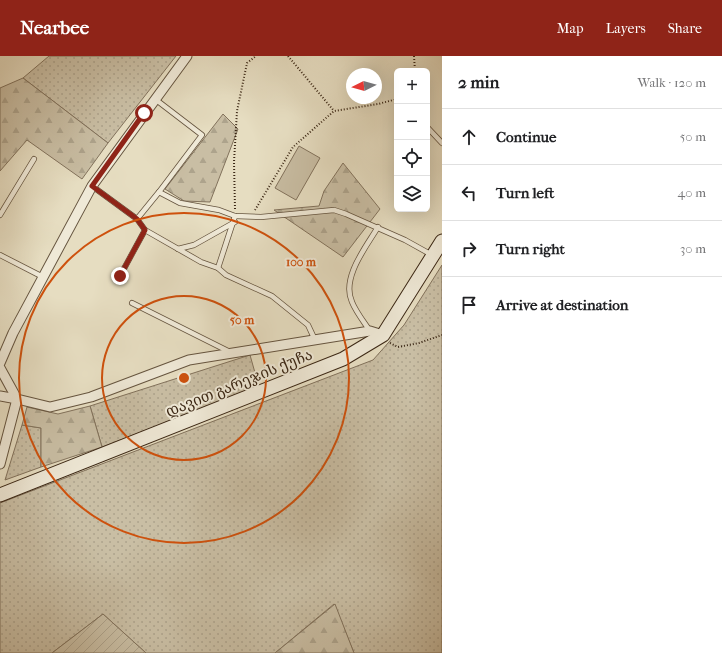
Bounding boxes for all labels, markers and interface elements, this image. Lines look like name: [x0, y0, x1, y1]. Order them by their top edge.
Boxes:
text: Nearbee: [20, 17, 89, 39]
text: Map: [557, 20, 584, 37]
text: Layers: [606, 20, 646, 37]
text: Share: [668, 20, 702, 37]
north arrow: [346, 68, 382, 104]
map controls: [394, 68, 430, 212]
button: +: [394, 68, 430, 104]
text: 2 min: [458, 72, 499, 92]
text: Walk · 120 m: [638, 75, 706, 90]
route start: [135, 104, 153, 122]
button: −: [394, 104, 430, 140]
icon: ahead: [458, 126, 480, 148]
text: Continue: [496, 128, 556, 146]
text: 50 m: [680, 129, 706, 144]
button: locate: [394, 140, 430, 176]
button: layers: [394, 176, 430, 212]
icon: left: [458, 182, 480, 204]
text: Turn left: [496, 184, 554, 202]
text: 40 m: [678, 185, 706, 200]
icon: right: [458, 238, 480, 260]
text: Turn right: [496, 240, 565, 258]
text: 30 m: [680, 241, 706, 256]
text: 100 m: [286, 255, 317, 269]
route end: [111, 267, 129, 285]
icon: arrive: [458, 294, 480, 316]
text: Arrive at destination: [496, 296, 628, 314]
text: 50 m: [230, 313, 255, 327]
street label: დავით გარეჯის ქუჩა: [163, 345, 315, 421]
centre of rings: [177, 371, 191, 385]

